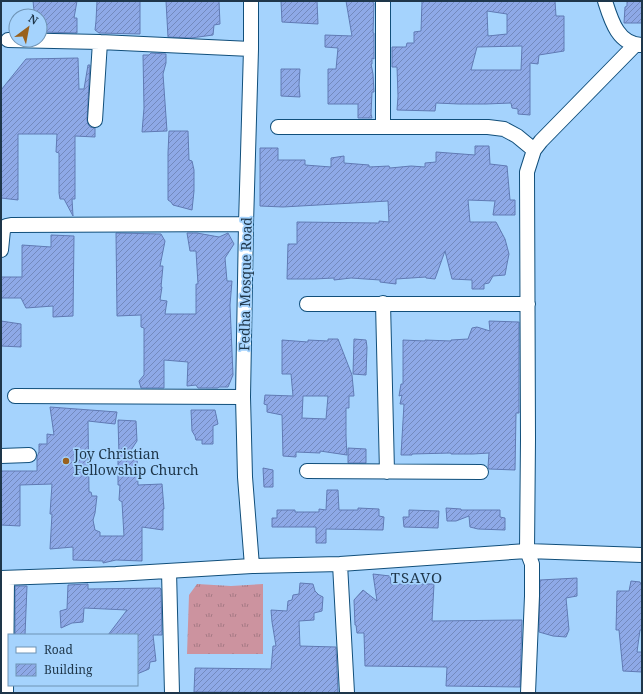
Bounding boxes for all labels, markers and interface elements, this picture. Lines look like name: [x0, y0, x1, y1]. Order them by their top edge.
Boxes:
north arrow: [8, 8, 48, 48]
text: N: [26, 10, 41, 28]
street label: Fedha Mosque Road: [234, 216, 256, 351]
place label: Joy Christian Fellowship Church: [73, 444, 199, 479]
marker: Joy Christian Fellowship Church: [61, 456, 71, 466]
district label: TSAVO: [391, 567, 443, 587]
legend: [8, 634, 138, 686]
text: Road: [44, 641, 74, 658]
text: Building: [44, 661, 93, 678]

